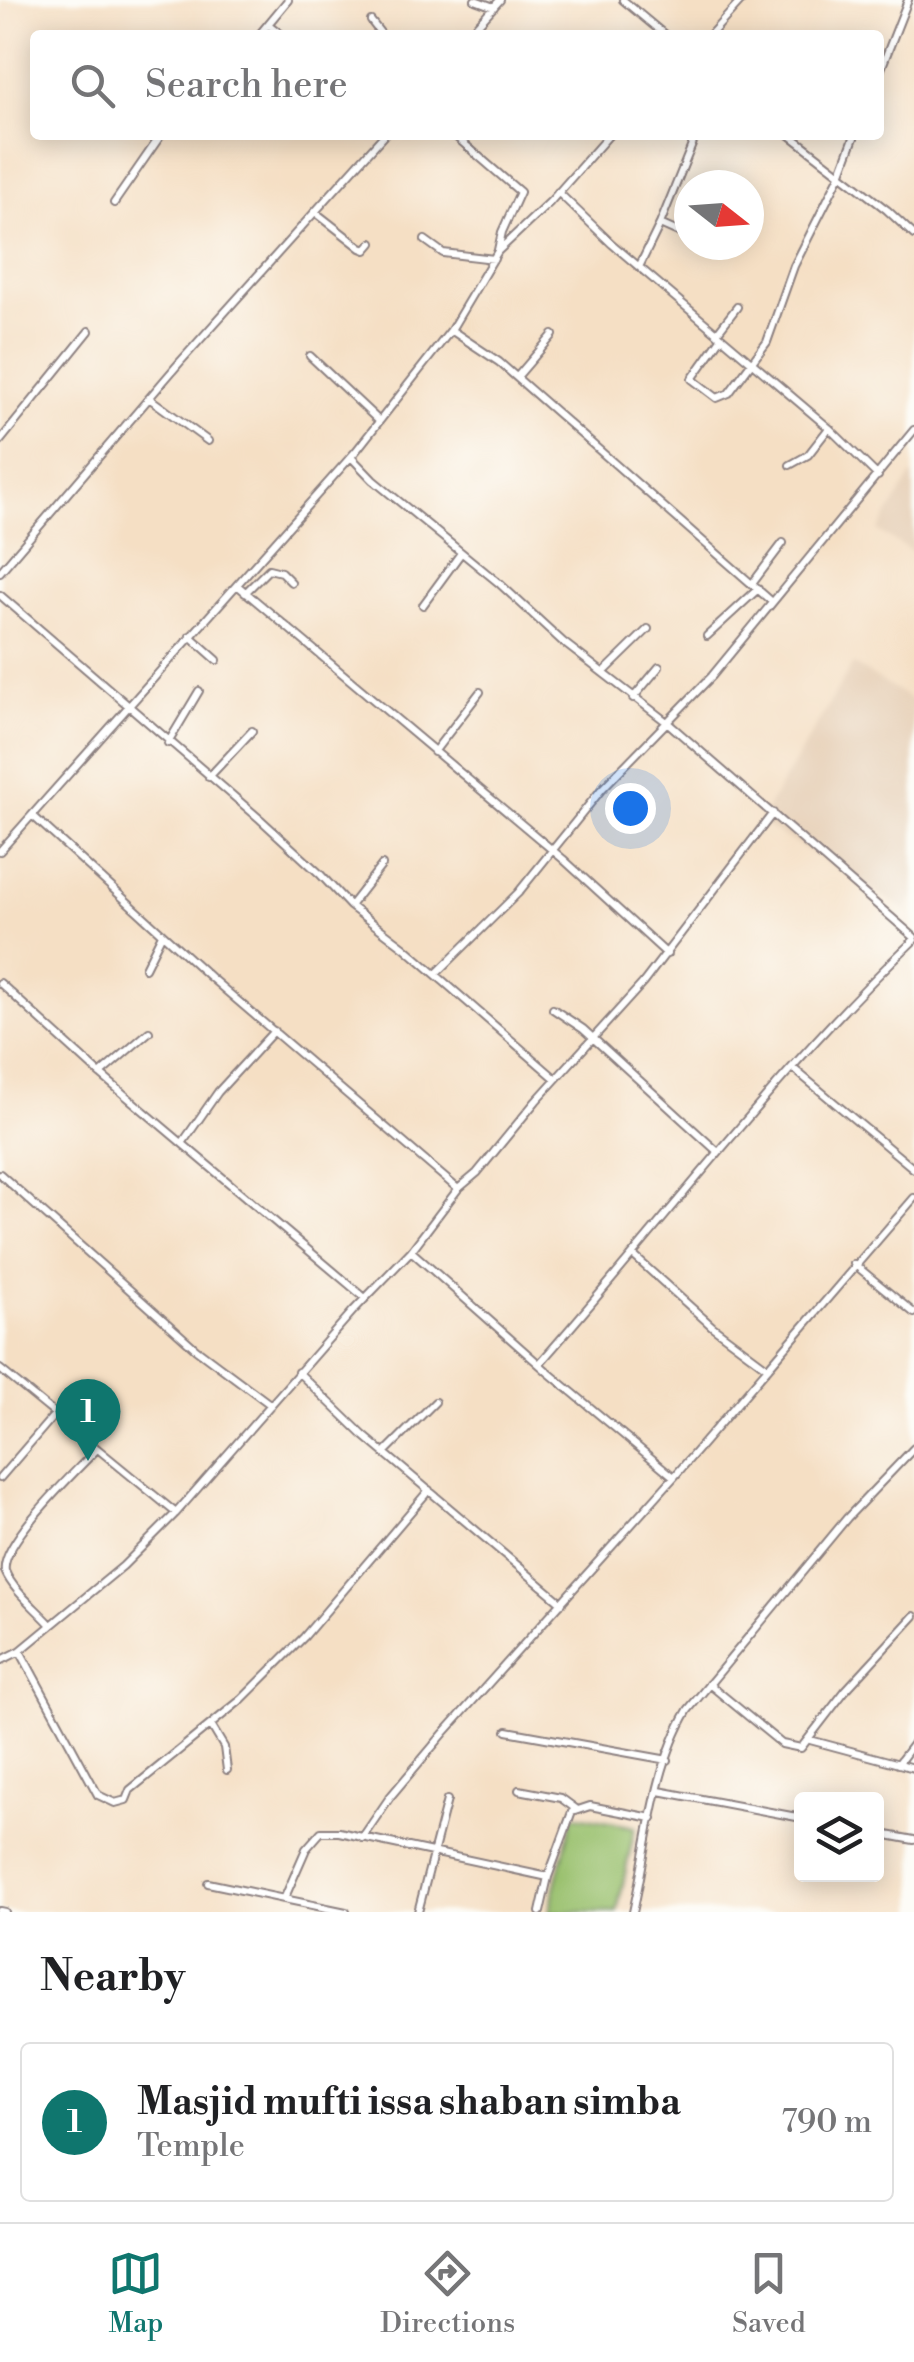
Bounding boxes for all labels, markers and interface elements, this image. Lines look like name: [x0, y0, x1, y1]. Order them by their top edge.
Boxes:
search box: [30, 30, 884, 140]
icon: search: [65, 58, 120, 113]
text: Search here: [145, 62, 348, 109]
north arrow: [674, 170, 764, 260]
your location: [605, 783, 656, 834]
pin: 1: [56, 1378, 120, 1461]
map controls: [794, 1792, 884, 1882]
button: layers: [794, 1792, 884, 1882]
text: Nearby: [40, 1951, 185, 2004]
text: Masjid mufti issa shaban simba: [137, 2079, 681, 2126]
text: 1: [67, 2102, 82, 2142]
text: 790 m: [781, 2102, 872, 2142]
text: Temple: [137, 2126, 245, 2166]
tab: Map: [108, 2246, 163, 2341]
tab: Directions: [380, 2246, 515, 2341]
tab: Saved: [732, 2246, 806, 2341]

